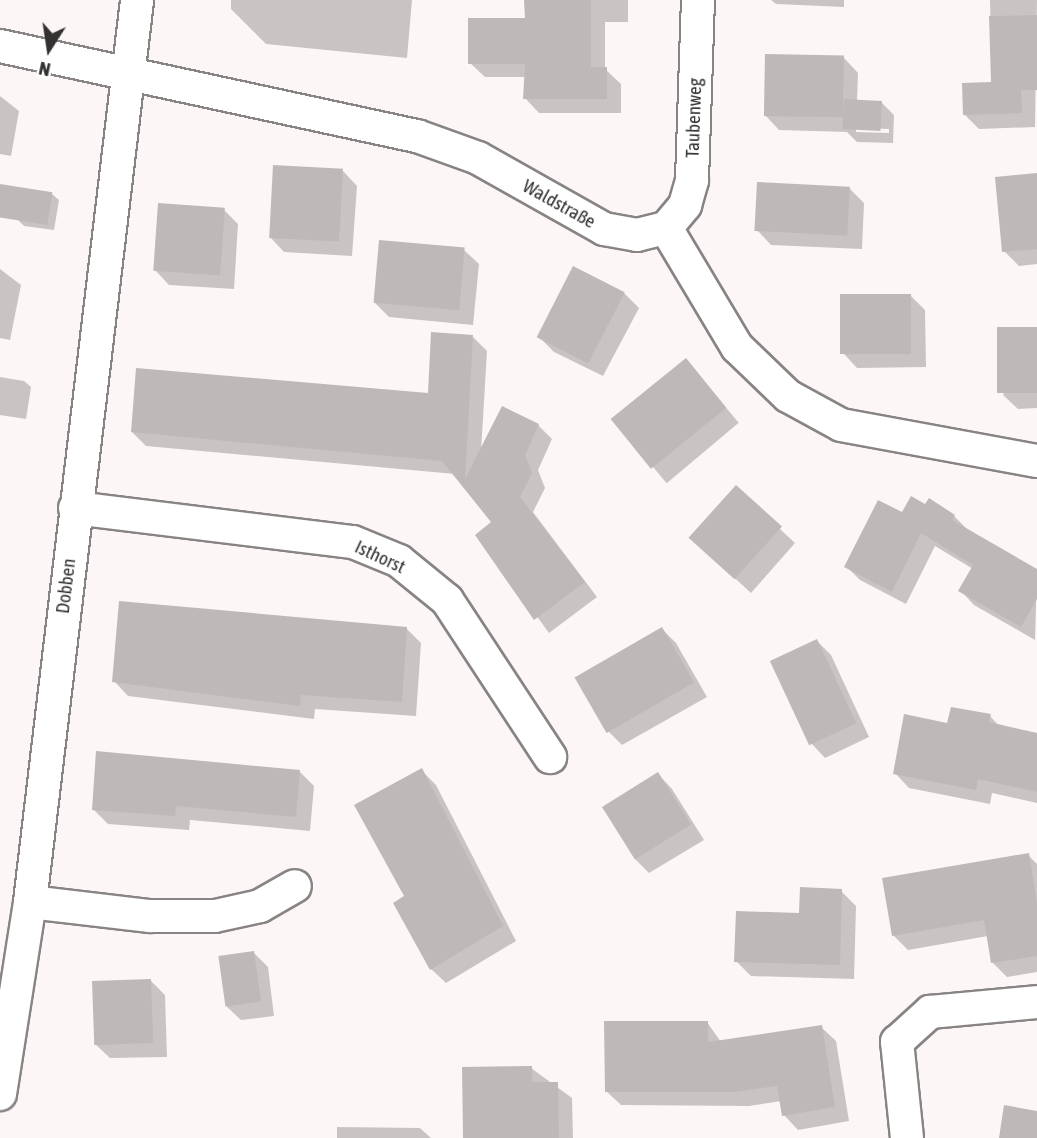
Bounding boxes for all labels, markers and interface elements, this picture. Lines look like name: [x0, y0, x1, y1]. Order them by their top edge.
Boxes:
north arrow: [14, 14, 84, 84]
text: N: [37, 58, 52, 81]
street label: Taubenweg: [681, 78, 707, 158]
street label: Waldstraße: [519, 175, 599, 233]
street label: Isthorst: [351, 535, 409, 579]
street label: Dobben: [51, 557, 81, 615]

